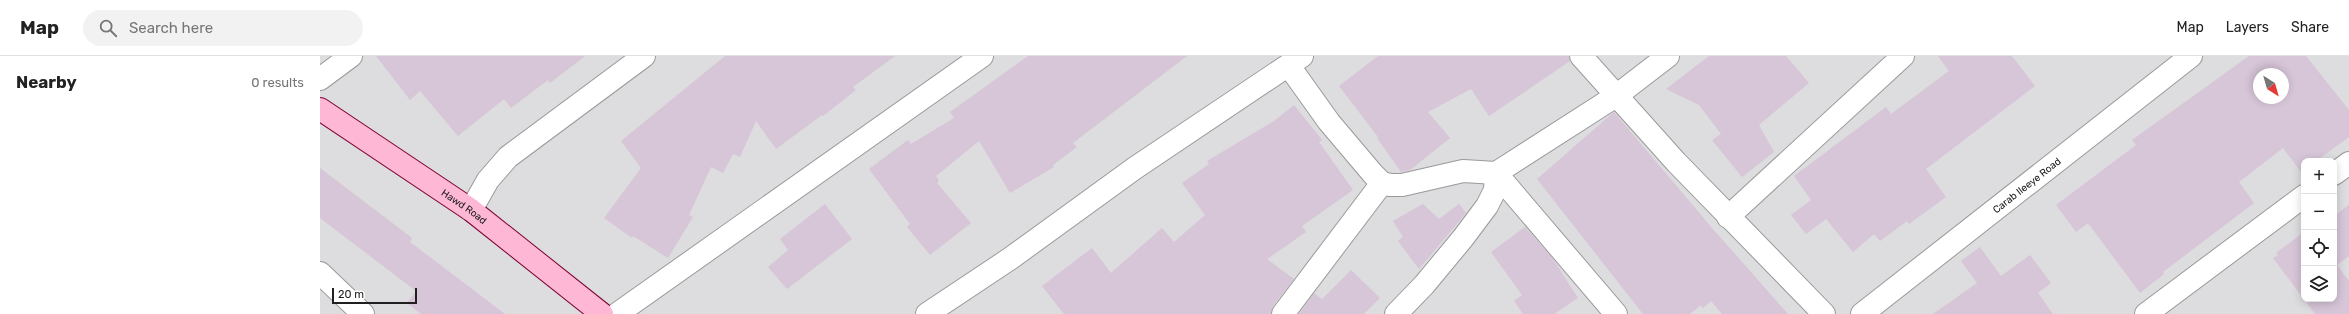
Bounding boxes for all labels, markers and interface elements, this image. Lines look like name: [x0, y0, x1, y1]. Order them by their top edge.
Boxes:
search box: [83, 10, 363, 46]
text: Map: [20, 16, 59, 39]
icon: search: [97, 17, 119, 39]
text: Search here: [129, 19, 213, 37]
text: Map: [2177, 19, 2204, 36]
text: Layers: [2226, 19, 2269, 36]
text: Share: [2291, 19, 2329, 36]
north arrow: [2253, 68, 2289, 104]
text: Nearby: [16, 72, 77, 92]
text: 0 results: [251, 75, 304, 90]
street label: Carab Ileeye Road: [1991, 155, 2064, 216]
map controls: [2301, 158, 2337, 302]
button: +: [2301, 158, 2337, 194]
street label: Hawd Road: [439, 187, 489, 227]
button: −: [2301, 194, 2337, 230]
button: locate: [2301, 230, 2337, 266]
button: layers: [2301, 266, 2337, 302]
scale bar: [332, 286, 417, 305]
text: 20 m: [338, 288, 364, 301]

